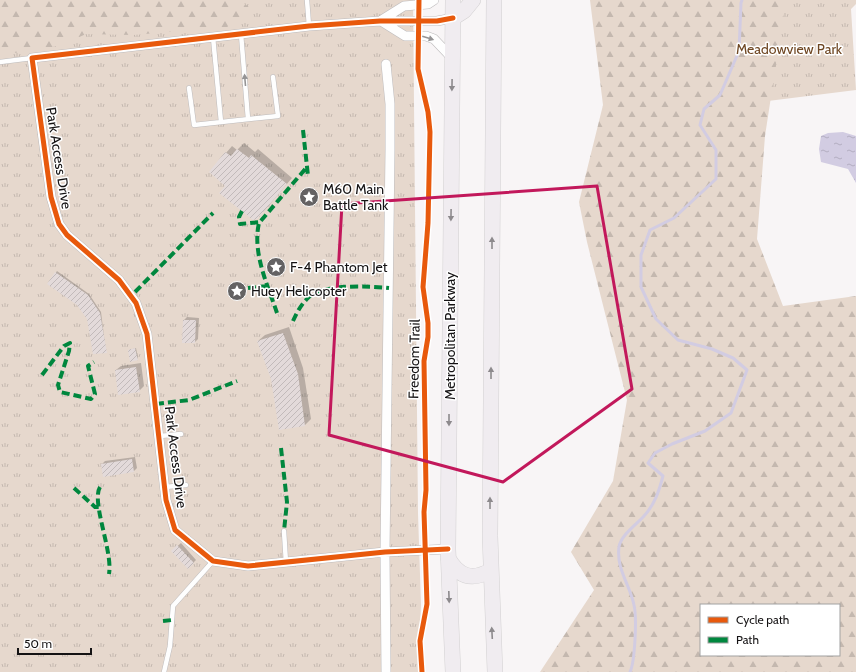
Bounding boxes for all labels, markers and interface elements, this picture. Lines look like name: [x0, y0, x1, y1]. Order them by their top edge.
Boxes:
one-way arrow: [423, 35, 435, 41]
park label: Meadowview Park: [736, 40, 843, 58]
one-way arrow: [241, 74, 248, 86]
one-way arrow: [449, 79, 455, 92]
street label: Park Access Drive: [42, 106, 76, 210]
place label: M60 Main Battle Tank: [323, 180, 389, 214]
place icon: M60 Main Battle Tank: [298, 186, 320, 208]
one-way arrow: [448, 209, 454, 222]
one-way arrow: [489, 236, 495, 249]
place icon: F-4 Phantom Jet: [265, 256, 287, 278]
place label: F-4 Phantom Jet: [290, 258, 388, 276]
street label: Metropolitan Parkway: [441, 272, 459, 400]
place icon: Huey Helicopter: [226, 280, 248, 302]
place label: Huey Helicopter: [251, 282, 347, 300]
street label: Freedom Trail: [404, 318, 424, 399]
one-way arrow: [488, 366, 494, 379]
street label: Park Access Drive: [161, 405, 191, 509]
one-way arrow: [446, 414, 452, 427]
one-way arrow: [487, 496, 493, 509]
one-way arrow: [446, 591, 452, 604]
legend: [700, 604, 840, 656]
text: Cycle path: [736, 612, 789, 627]
one-way arrow: [489, 627, 496, 639]
scale bar: [18, 630, 91, 656]
text: Path: [736, 632, 759, 647]
text: 50 m: [24, 636, 52, 651]

